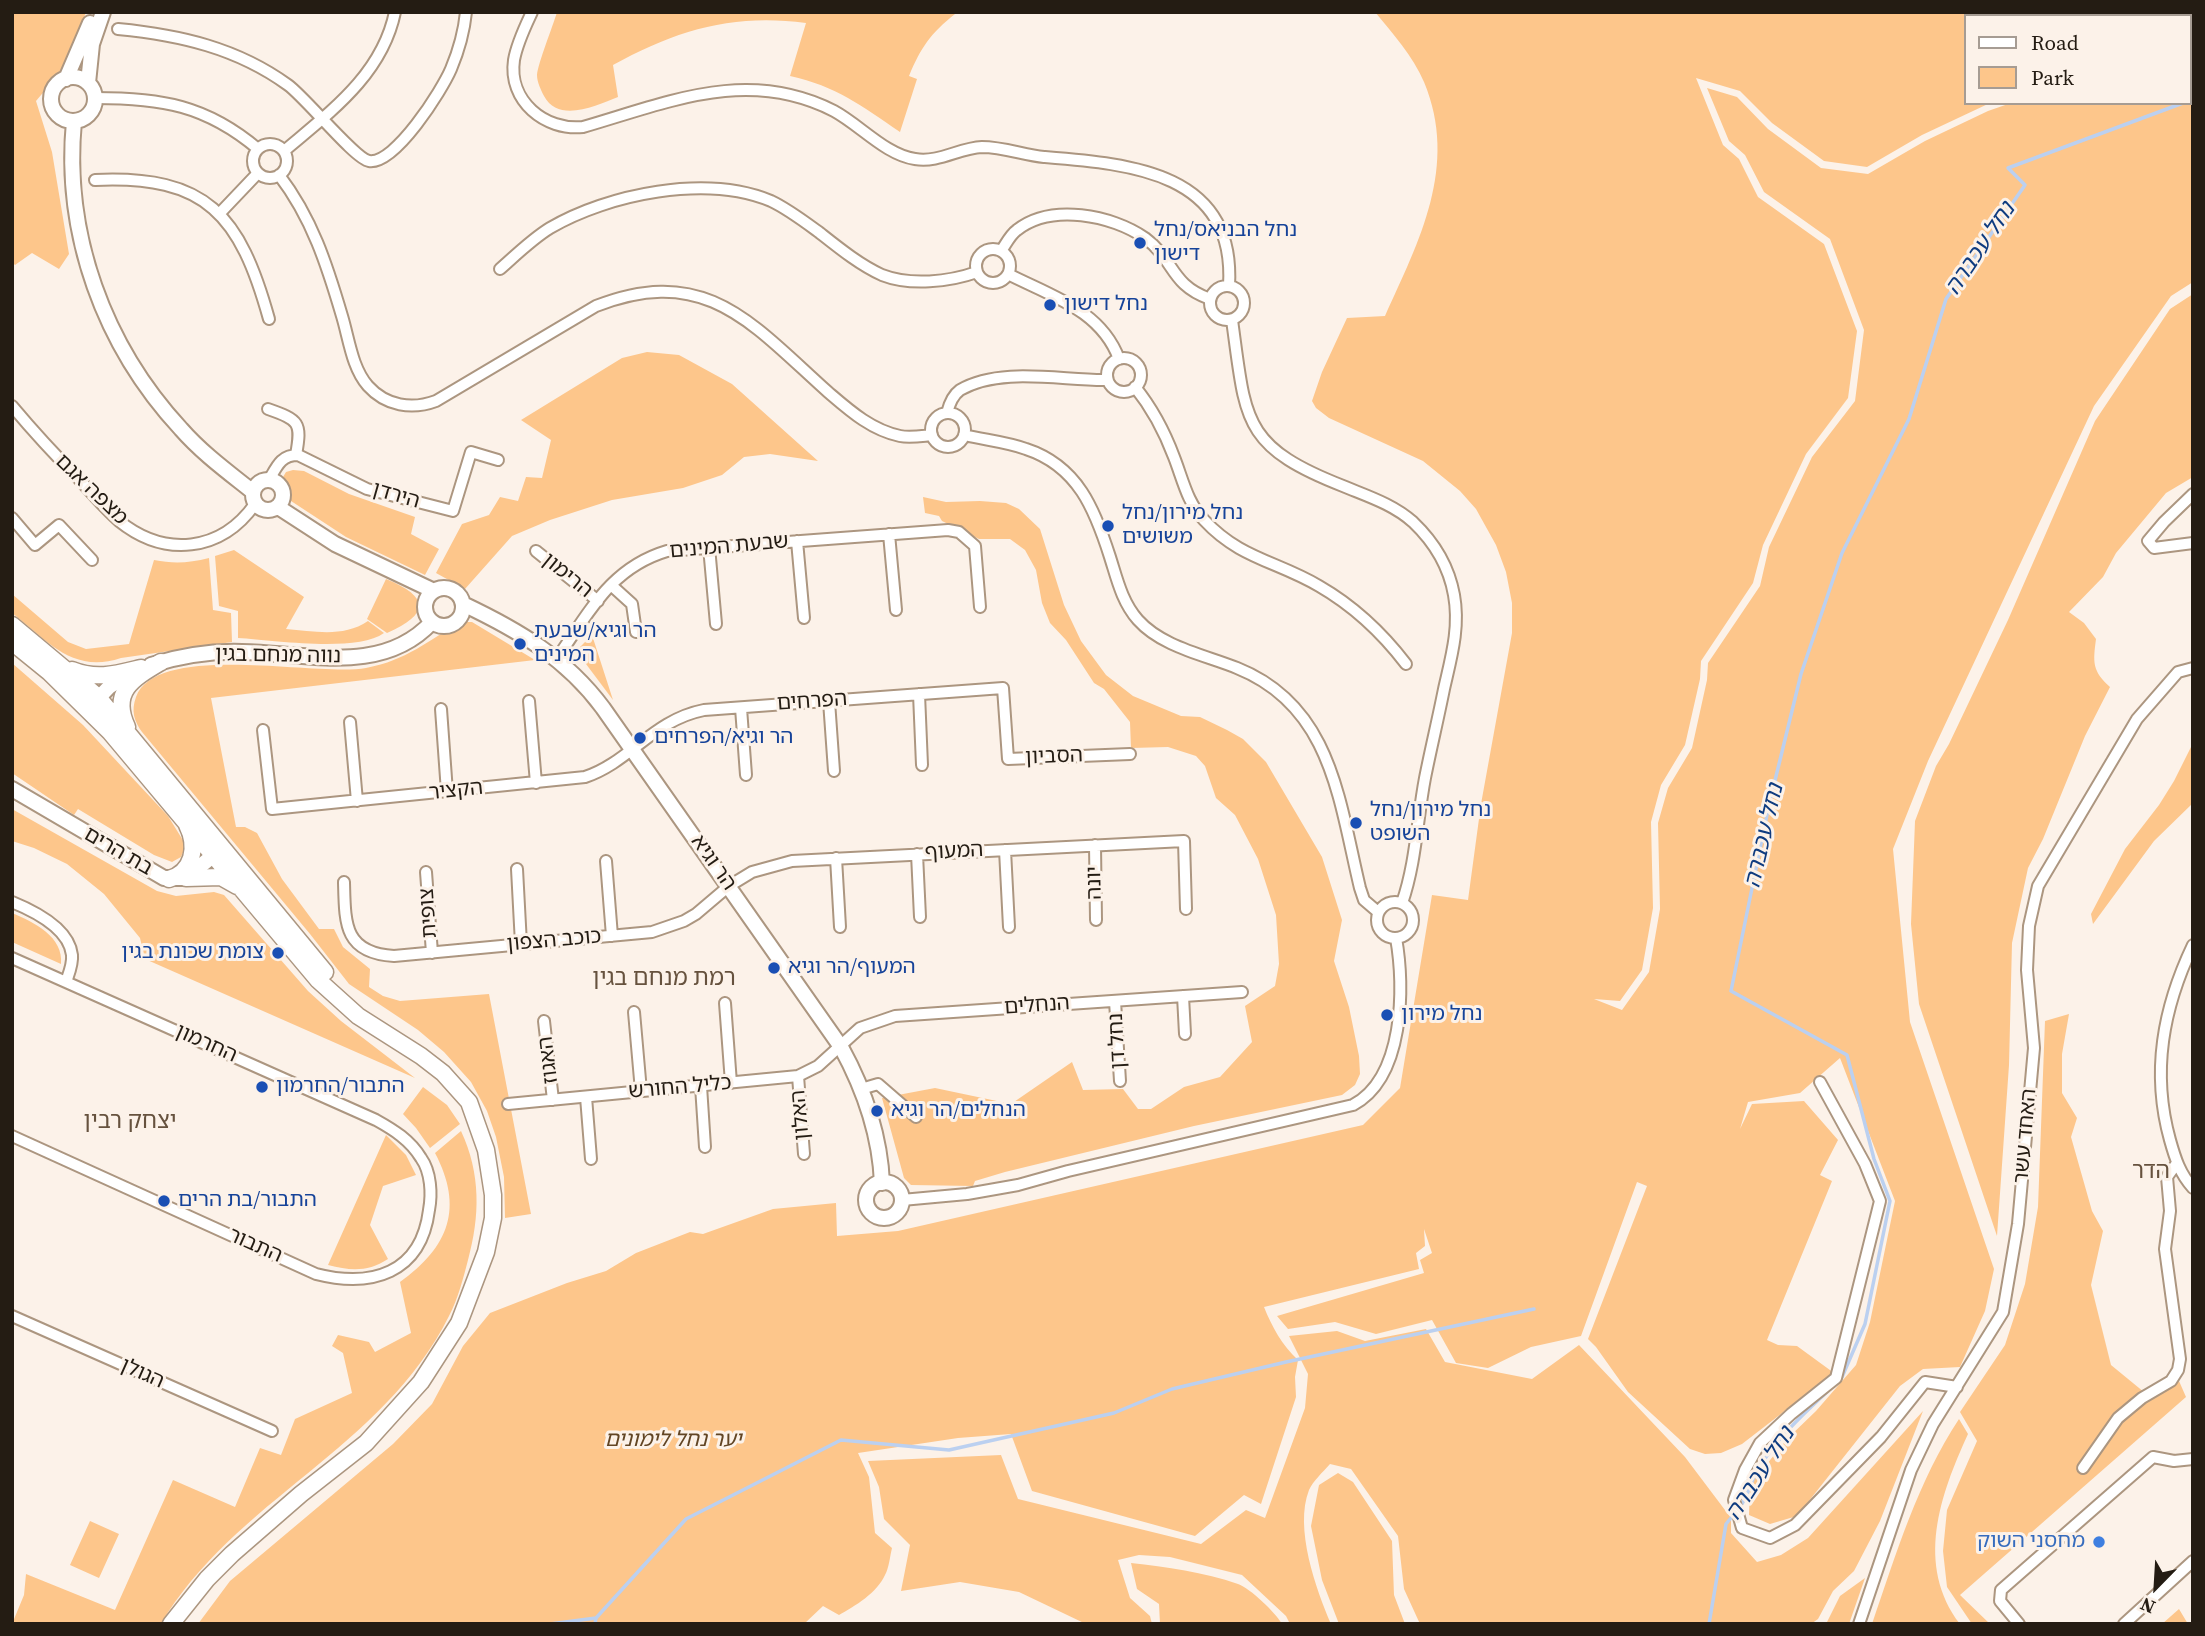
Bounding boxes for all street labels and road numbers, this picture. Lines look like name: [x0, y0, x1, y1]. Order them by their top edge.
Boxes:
street label: מצפה אגם: [49, 449, 133, 531]
street label: הירדן: [369, 477, 423, 515]
street label: שבעת המינים: [668, 529, 790, 565]
street label: הרימון: [537, 548, 597, 604]
street label: נווה מנחם בגין: [215, 642, 341, 670]
street label: הפרחים: [776, 687, 848, 717]
street label: הסביון: [1025, 743, 1083, 771]
street label: הקציר: [428, 776, 484, 806]
street label: בת הרים: [79, 822, 157, 882]
street label: הר וגיא: [685, 830, 741, 896]
street label: המעוף: [924, 838, 984, 866]
street label: יונה: [1082, 866, 1108, 900]
street label: צופית: [415, 887, 443, 939]
street label: כוכב הצפון: [506, 924, 602, 958]
street label: הנחלים: [1003, 991, 1071, 1021]
street label: נחל דן: [1104, 1012, 1132, 1070]
street label: החרמון: [171, 1019, 241, 1069]
street label: האגוז: [534, 1035, 564, 1085]
street label: כליל החורש: [627, 1071, 733, 1105]
street label: האחד עשר: [2009, 1087, 2043, 1185]
street label: האלון: [786, 1089, 816, 1141]
street label: התבור: [224, 1223, 286, 1269]
street label: הגולן: [116, 1353, 168, 1395]

